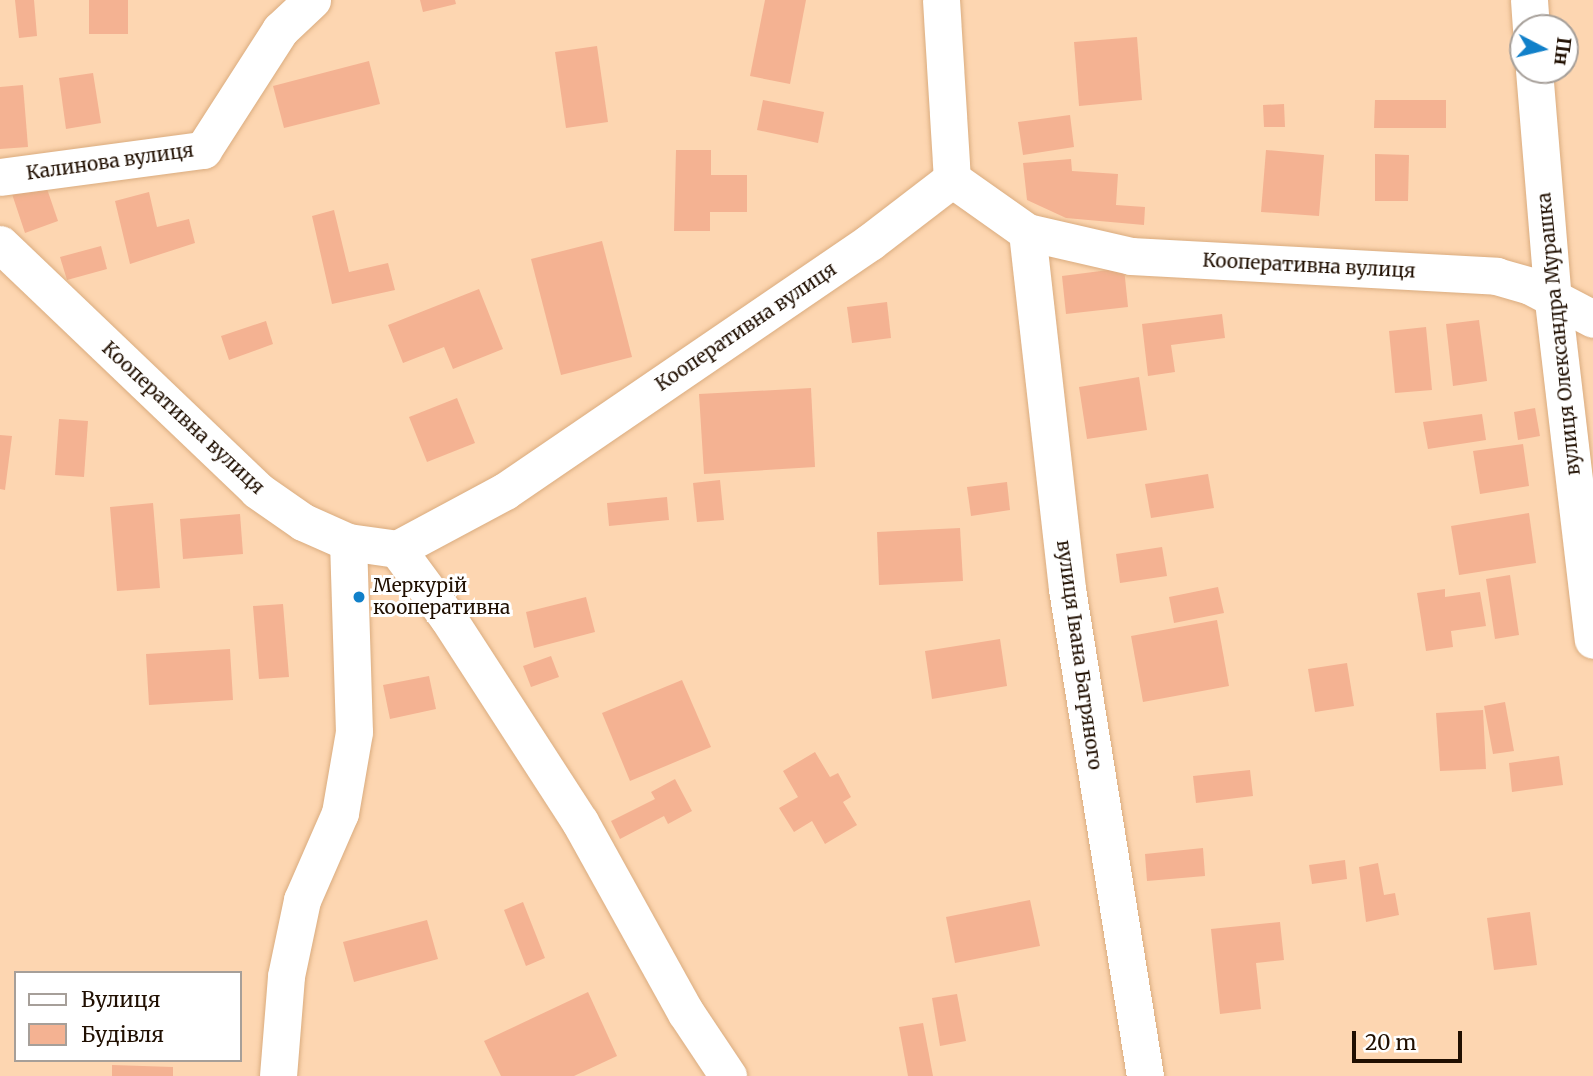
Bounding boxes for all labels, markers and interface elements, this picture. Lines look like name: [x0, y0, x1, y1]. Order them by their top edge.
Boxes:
north arrow: [1509, 14, 1579, 84]
text: Пн: [1549, 36, 1577, 67]
street label: Калинова вулиця: [25, 139, 195, 185]
street label: вулиця Олександра Мурашка: [1533, 192, 1585, 476]
street label: Кооперативна вулиця: [1202, 249, 1416, 283]
street label: Кооперативна вулиця: [651, 258, 841, 396]
street label: Кооперативна вулиця: [97, 337, 269, 499]
street label: вулиця Івана Багряного: [1052, 539, 1106, 771]
place label: Меркурій кооперативна: [373, 575, 510, 619]
marker: Меркурій кооперативна: [351, 589, 367, 605]
legend: [14, 971, 242, 1062]
text: Вулиця: [81, 986, 161, 1013]
scale bar: [1355, 1016, 1465, 1060]
text: Будівля: [81, 1021, 164, 1048]
text: 20 m: [1365, 1029, 1416, 1056]

